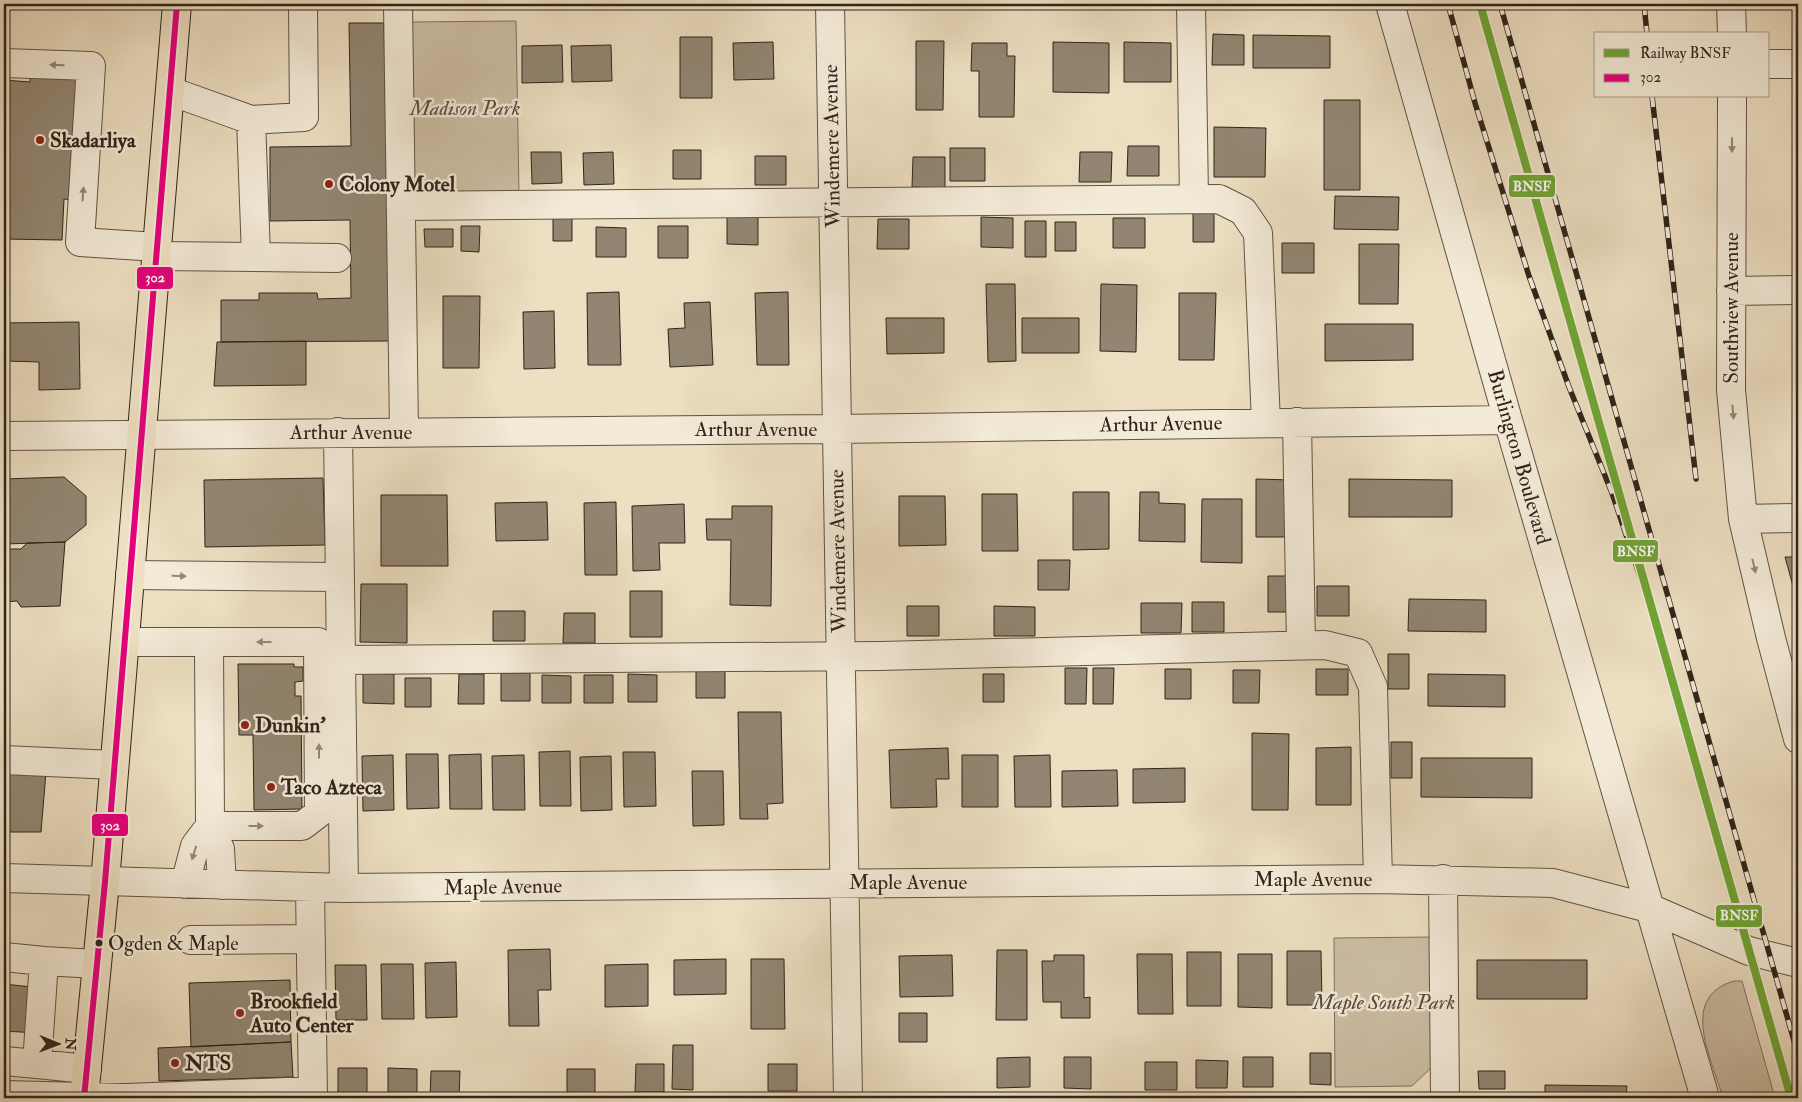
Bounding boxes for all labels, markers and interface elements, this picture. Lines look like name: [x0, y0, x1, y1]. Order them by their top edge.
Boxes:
legend: [1594, 32, 1770, 98]
text: Railway BNSF: [1640, 44, 1731, 63]
one-way arrow: [49, 60, 65, 68]
street label: Windemere Avenue: [817, 64, 847, 229]
text: 302: [1640, 68, 1661, 87]
park label: Madison Park: [408, 95, 520, 122]
place label: Skadarliya: [50, 127, 137, 154]
marker: Skadarliya: [34, 134, 46, 146]
one-way arrow: [1728, 137, 1736, 153]
place label: Colony Motel: [339, 171, 456, 198]
line badge: BNSF: [1508, 174, 1556, 198]
marker: Colony Motel: [323, 178, 335, 190]
text: BNSF: [1513, 178, 1551, 195]
one-way arrow: [80, 186, 88, 202]
street label: Southview Avenue: [1718, 232, 1745, 384]
line badge: 302: [136, 266, 174, 290]
text: 302: [145, 269, 165, 286]
street label: Burlington Boulevard: [1481, 366, 1557, 548]
one-way arrow: [1729, 405, 1737, 421]
street label: Arthur Avenue: [1098, 409, 1223, 439]
street label: Arthur Avenue: [694, 416, 818, 443]
street label: Arthur Avenue: [289, 419, 413, 446]
street label: Windemere Avenue: [823, 469, 853, 634]
line badge: BNSF: [1612, 539, 1659, 563]
text: BNSF: [1617, 543, 1655, 560]
one-way arrow: [1750, 559, 1758, 574]
one-way arrow: [171, 572, 187, 580]
one-way arrow: [256, 638, 272, 646]
place label: Dunkin': [255, 712, 326, 739]
marker: Dunkin': [239, 719, 251, 731]
one-way arrow: [315, 742, 323, 758]
place label: Taco Azteca: [280, 774, 383, 801]
marker: Taco Azteca: [265, 781, 277, 793]
line badge: 302: [91, 813, 129, 837]
text: 302: [100, 817, 120, 834]
one-way arrow: [248, 822, 264, 830]
one-way arrow: [189, 846, 197, 861]
street label: Maple Avenue: [1254, 866, 1373, 893]
street label: Maple Avenue: [849, 869, 968, 896]
street label: Maple Avenue: [443, 872, 563, 902]
line badge: BNSF: [1715, 904, 1763, 928]
text: BNSF: [1720, 907, 1758, 924]
place label: Ogden & Maple: [108, 931, 239, 957]
marker: Ogden & Maple: [94, 938, 104, 948]
place label: Brookfield Auto Center: [249, 988, 355, 1039]
park label: Maple South Park: [1311, 989, 1455, 1016]
marker: Brookfield Auto Center: [234, 1007, 246, 1019]
north arrow: [32, 1020, 82, 1070]
text: N: [62, 1037, 79, 1051]
place label: NTS: [184, 1050, 231, 1077]
marker: NTS: [169, 1057, 181, 1069]

